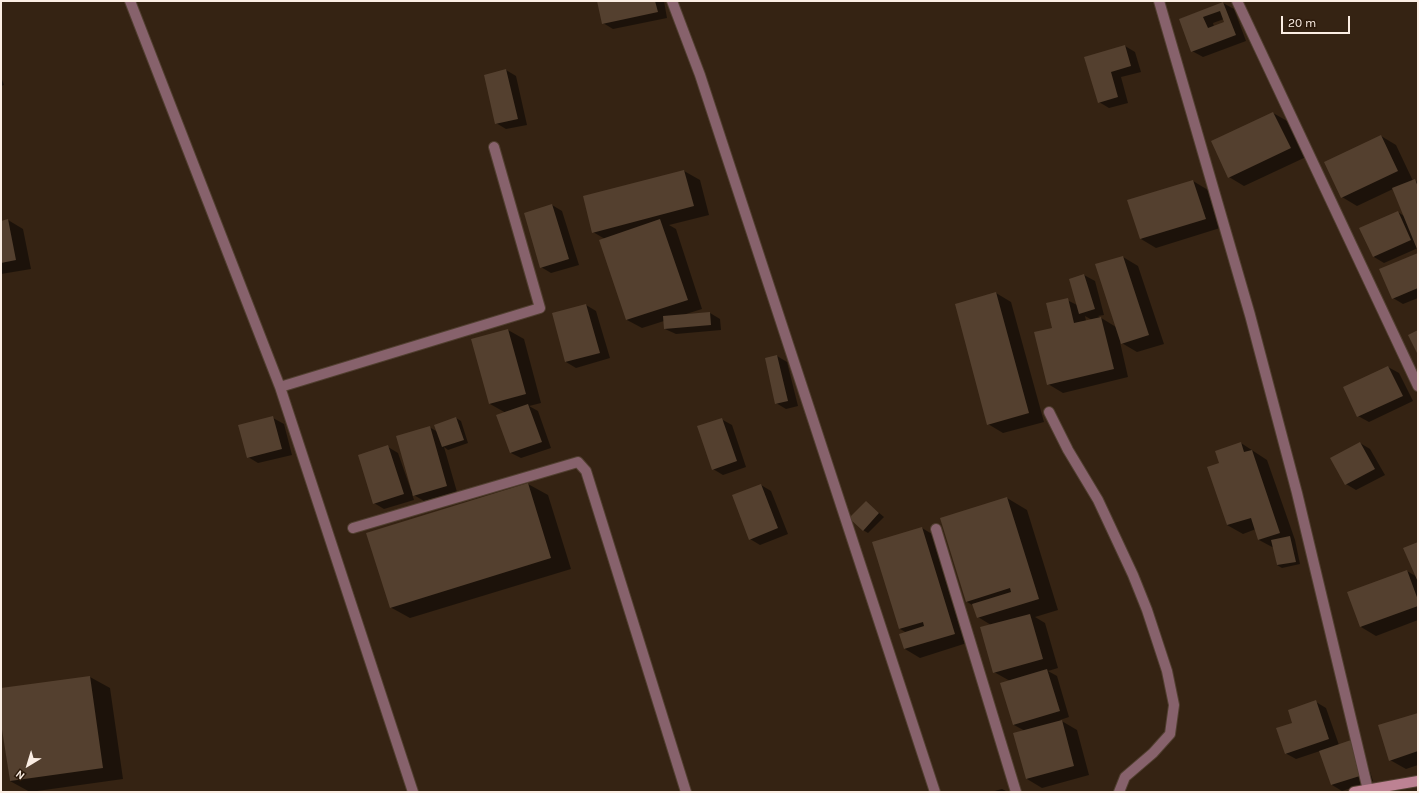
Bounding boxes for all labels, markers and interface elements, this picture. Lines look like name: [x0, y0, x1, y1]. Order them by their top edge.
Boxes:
scale bar: [1283, 8, 1352, 34]
text: 20 m: [1288, 16, 1316, 30]
north arrow: [8, 745, 48, 785]
text: N: [13, 767, 27, 782]

